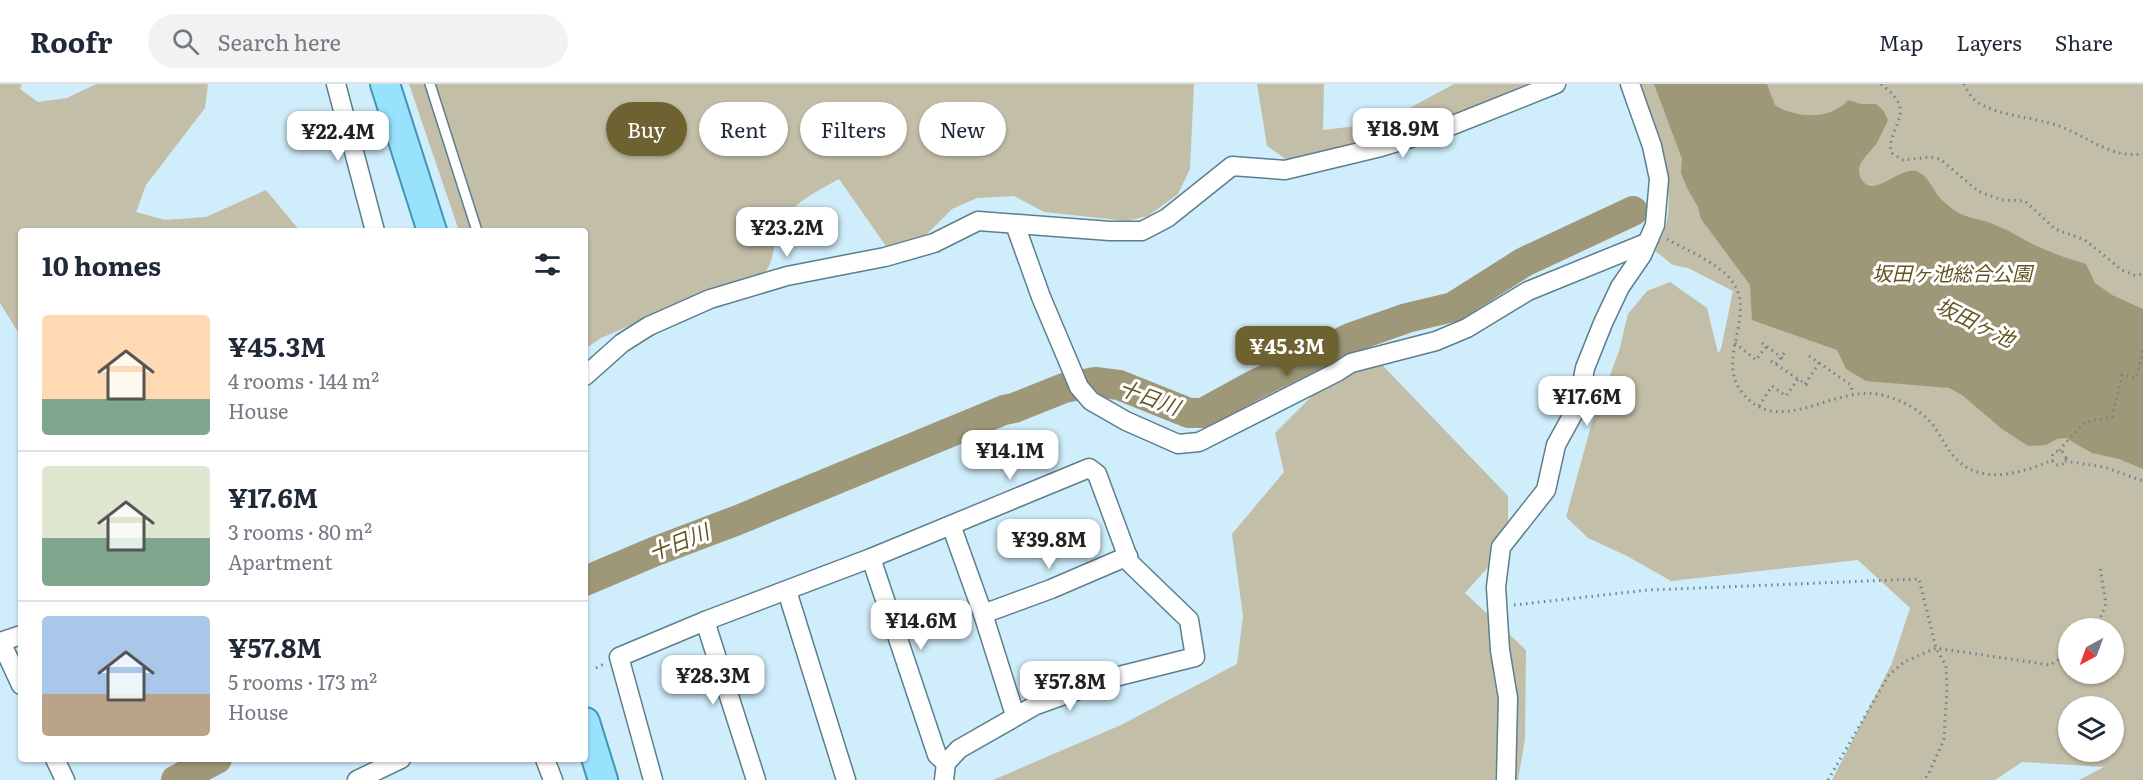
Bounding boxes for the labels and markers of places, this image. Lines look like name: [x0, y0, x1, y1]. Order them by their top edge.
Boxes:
pin: ¥18.9M: [1354, 108, 1452, 159]
pin: ¥22.4M: [289, 111, 387, 162]
pin: ¥23.2M: [738, 207, 836, 258]
pin: ¥45.3M: [1238, 326, 1336, 377]
pin: ¥17.6M: [1538, 376, 1636, 427]
pin: ¥14.1M: [961, 430, 1059, 481]
pin: ¥39.8M: [1000, 519, 1098, 570]
pin: ¥14.6M: [872, 600, 970, 651]
pin: ¥28.3M: [664, 655, 762, 706]
pin: ¥57.8M: [1021, 661, 1119, 712]

